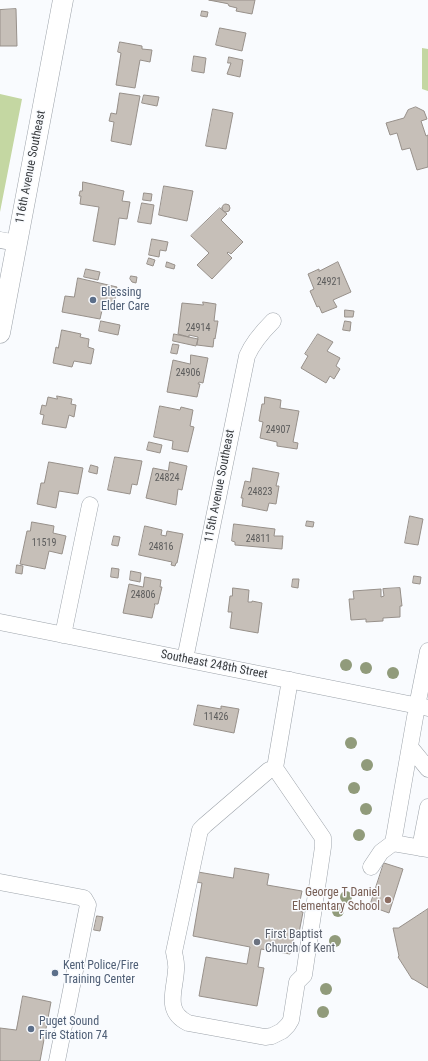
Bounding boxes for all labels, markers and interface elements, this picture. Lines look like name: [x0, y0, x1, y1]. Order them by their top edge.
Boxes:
street label: 116th Avenue Southeast: [13, 109, 49, 225]
house number: 24921: [317, 276, 341, 288]
place label: Blessing Elder Care: [101, 286, 149, 314]
marker: Blessing Elder Care: [88, 295, 98, 305]
house number: 24914: [186, 322, 210, 334]
house number: 24906: [176, 367, 200, 379]
house number: 24907: [266, 424, 290, 436]
street label: 115th Avenue Southeast: [202, 428, 238, 544]
house number: 24824: [155, 472, 179, 484]
house number: 24823: [248, 486, 272, 498]
house number: 24811: [246, 533, 270, 545]
house number: 11519: [32, 537, 56, 549]
house number: 24816: [149, 541, 173, 553]
house number: 24806: [131, 589, 155, 601]
street label: Southeast 248th Street: [159, 648, 269, 682]
house number: 11426: [204, 711, 228, 723]
place label: George T Daniel Elementary School: [292, 886, 380, 914]
marker: George T Daniel Elementary School: [383, 895, 393, 905]
place label: First Baptist Church of Kent: [265, 928, 335, 956]
marker: First Baptist Church of Kent: [252, 937, 262, 947]
place label: Kent Police/Fire Training Center: [63, 959, 139, 987]
marker: Kent Police/Fire Training Center: [50, 968, 60, 978]
place label: Puget Sound Fire Station 74: [39, 1015, 108, 1043]
marker: Puget Sound Fire Station 74: [26, 1024, 36, 1034]

